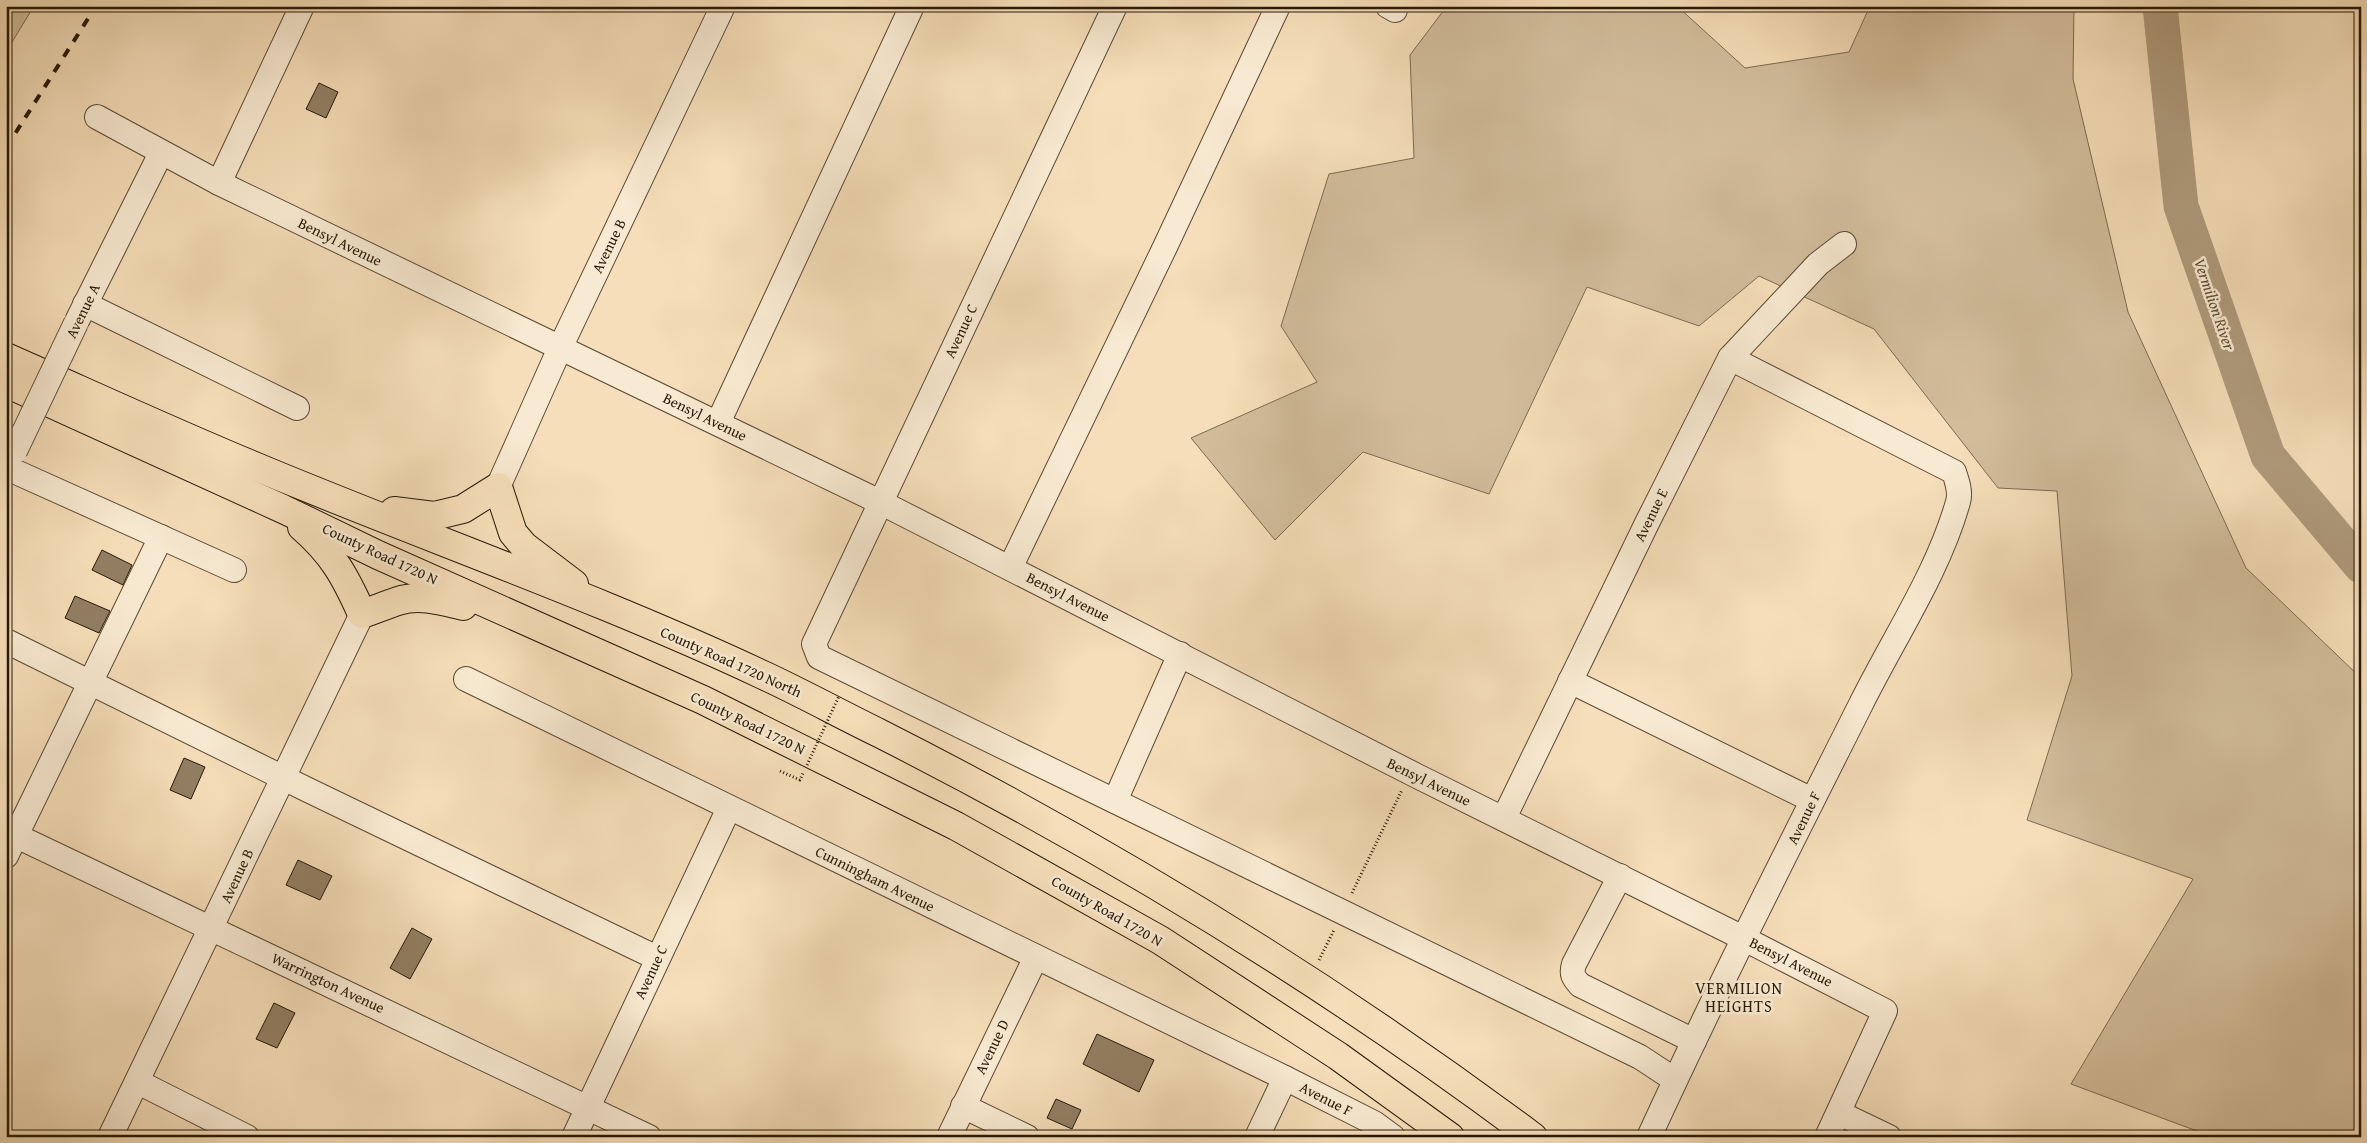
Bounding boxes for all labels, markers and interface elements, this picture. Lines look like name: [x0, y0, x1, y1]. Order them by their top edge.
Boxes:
street label: Bensyl Avenue: [295, 212, 386, 271]
street label: Avenue B: [586, 215, 631, 276]
water label: Vermilion River: [2188, 255, 2242, 354]
street label: Avenue A: [60, 280, 105, 342]
street label: Avenue C: [939, 300, 982, 361]
street label: Bensyl Avenue: [660, 387, 751, 446]
street label: Avenue E: [1629, 484, 1673, 545]
street label: County Road 1720 N: [319, 518, 442, 590]
street label: Bensyl Avenue: [1023, 567, 1114, 627]
street label: County Road 1720 North: [657, 621, 806, 702]
street label: County Road 1720 N: [687, 686, 809, 759]
street label: Bensyl Avenue: [1384, 752, 1475, 811]
street label: Avenue F: [1782, 788, 1825, 848]
street label: Cunningham Avenue: [812, 841, 938, 917]
street label: Avenue B: [215, 845, 258, 906]
street label: County Road 1720 N: [1048, 870, 1167, 951]
street label: Bensyl Avenue: [1746, 932, 1837, 992]
street label: Avenue C: [629, 941, 672, 1002]
street label: Warrington Avenue: [268, 947, 388, 1018]
district label: VERMILION HEIGHTS: [1695, 976, 1783, 1018]
street label: Avenue D: [969, 1016, 1014, 1078]
street label: Avenue F: [1296, 1076, 1356, 1121]

